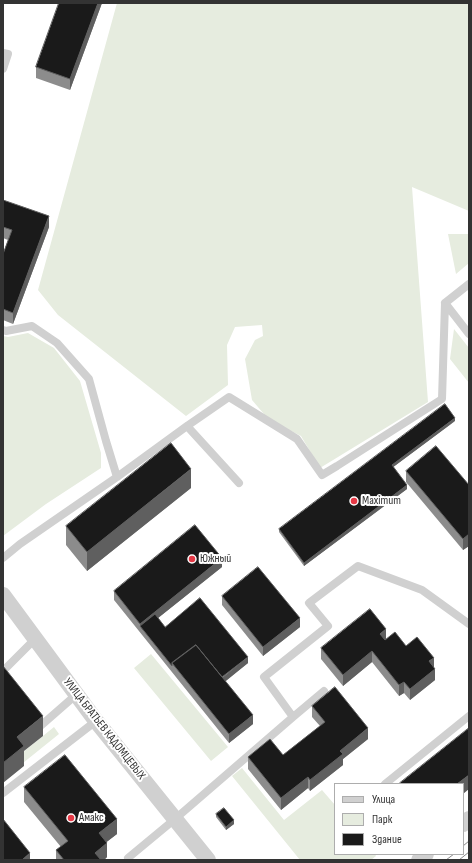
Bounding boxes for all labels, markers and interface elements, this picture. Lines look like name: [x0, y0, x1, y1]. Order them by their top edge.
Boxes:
place label: Maximum: [362, 494, 401, 508]
marker: Maximum: [349, 496, 359, 506]
place label: Южный: [200, 552, 231, 566]
marker: Южный: [187, 554, 197, 564]
street label: УЛИЦА БРАТЬЕВ КАДОМЦЕВЫХ: [60, 675, 148, 783]
legend: [334, 783, 464, 855]
text: Улица: [372, 792, 395, 807]
place label: Амакс: [79, 811, 104, 825]
text: Парк: [372, 812, 392, 827]
marker: Амакс: [66, 813, 76, 823]
text: Здание: [372, 832, 402, 847]

